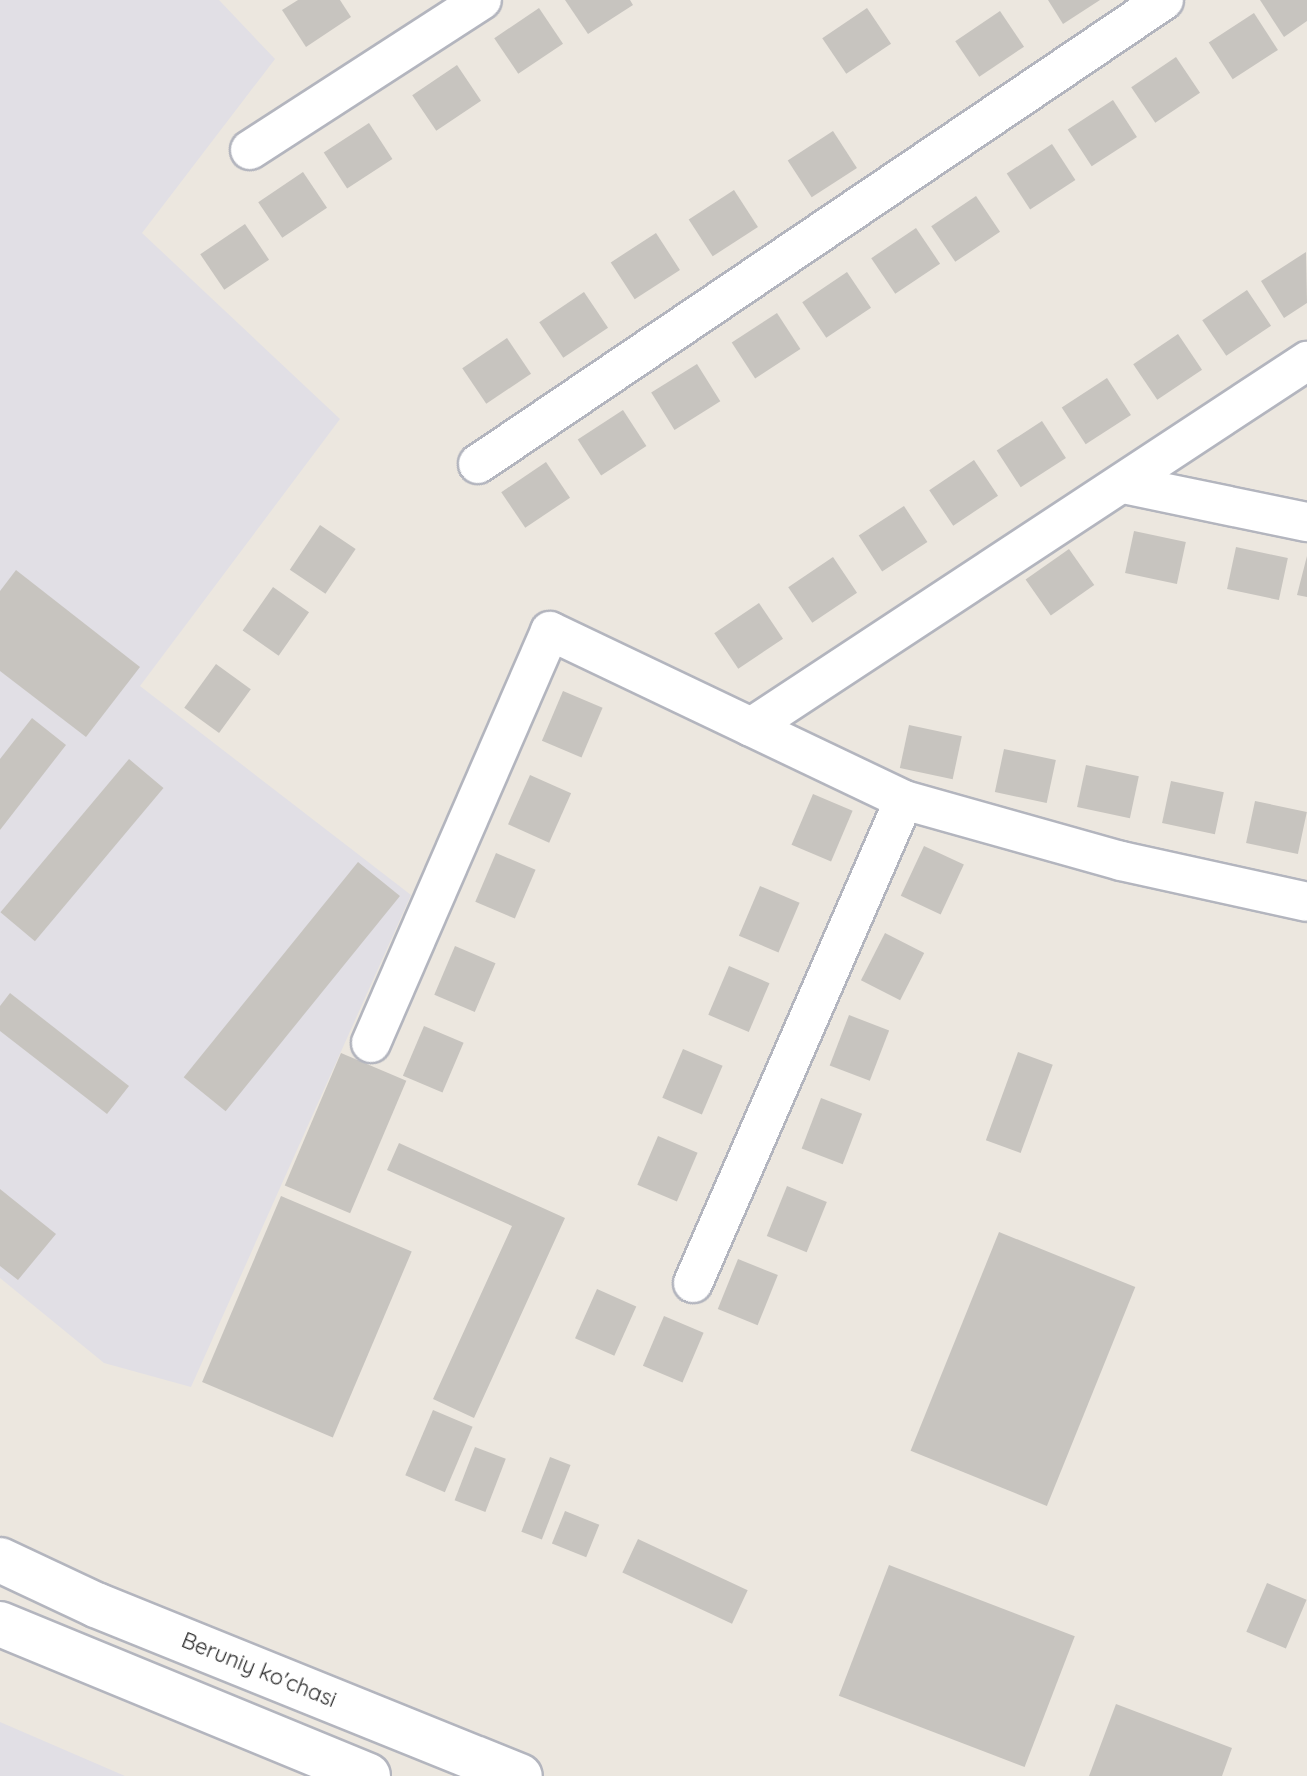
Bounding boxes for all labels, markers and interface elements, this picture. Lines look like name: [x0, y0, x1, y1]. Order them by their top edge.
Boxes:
street label: Beruniy ko'chasi: [178, 1627, 340, 1713]

